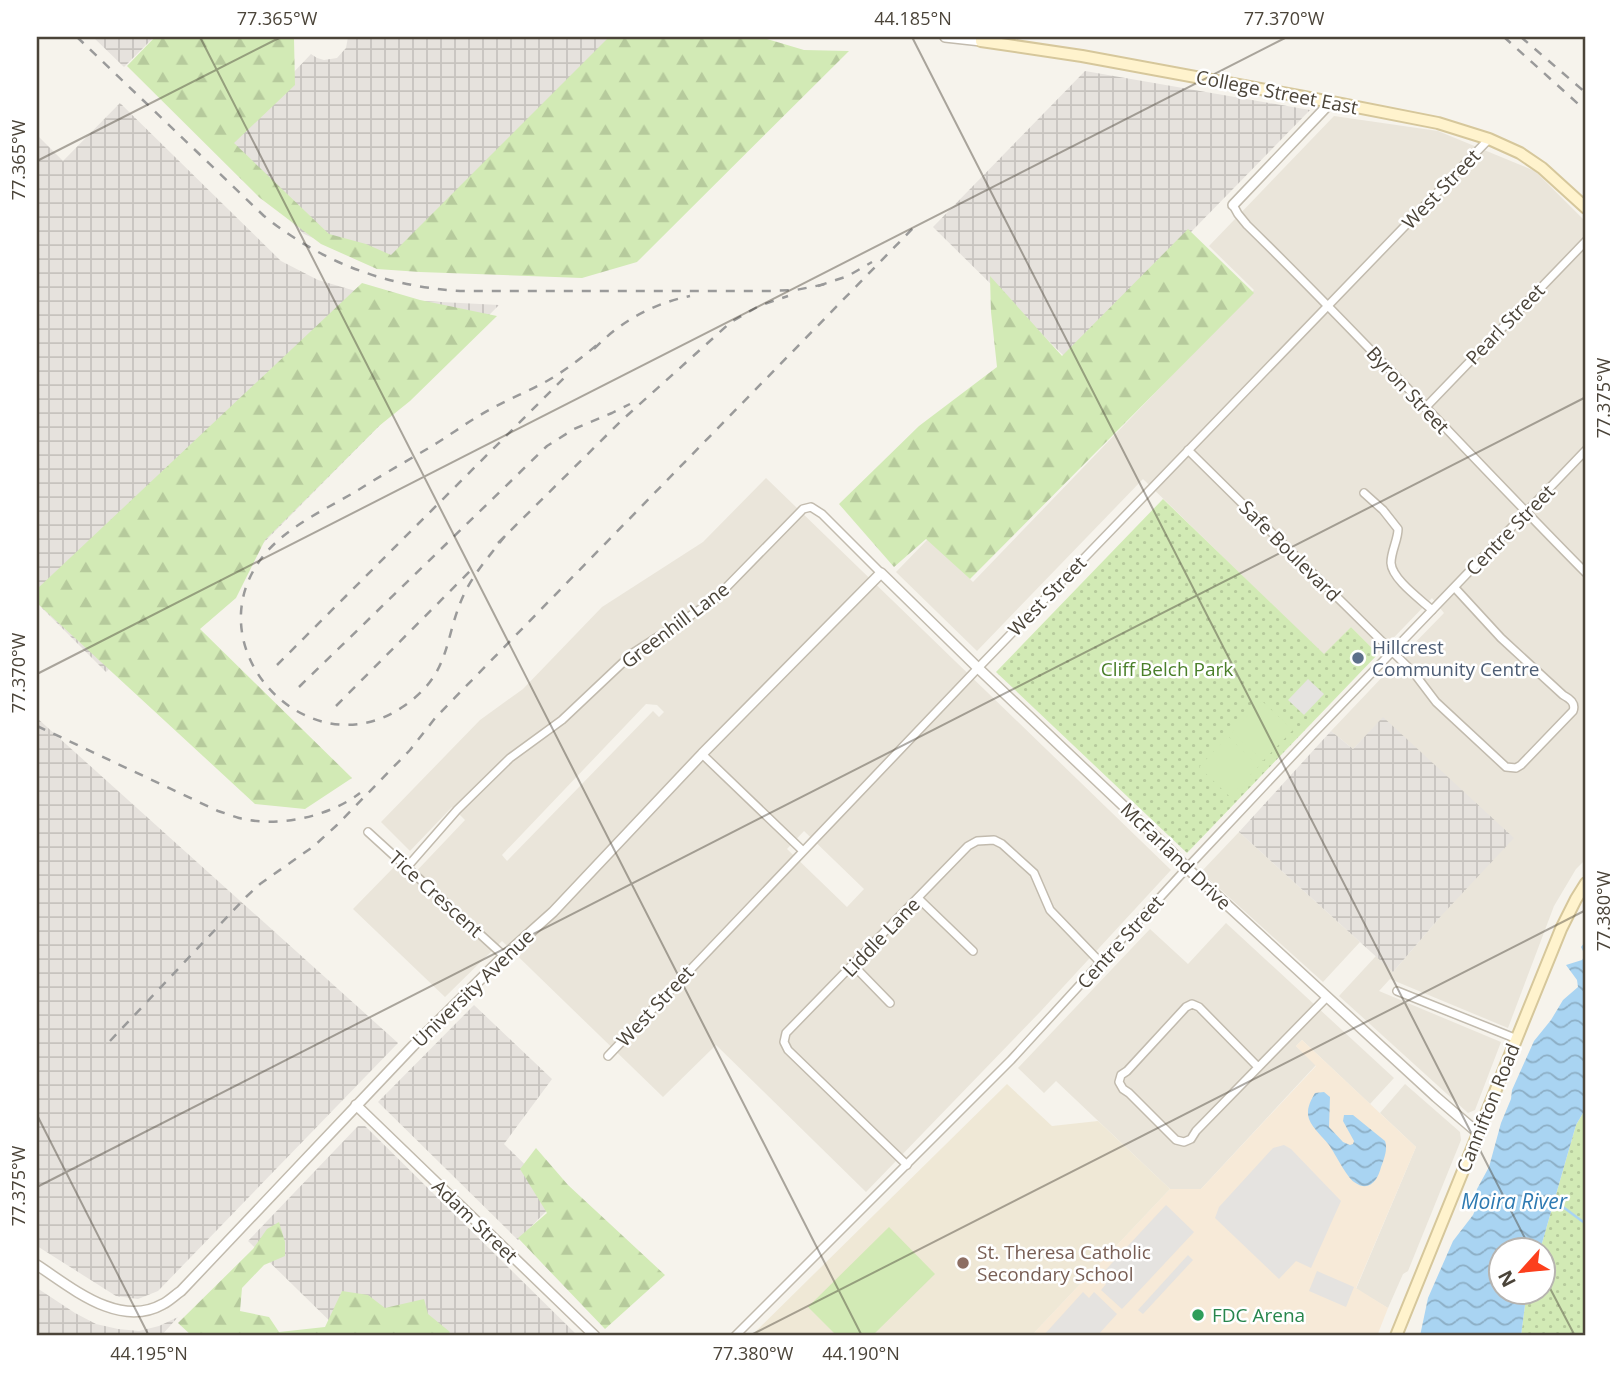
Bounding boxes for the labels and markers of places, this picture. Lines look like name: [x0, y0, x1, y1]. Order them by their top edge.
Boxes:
place label: Hillcrest Community Centre: [1372, 634, 1539, 682]
marker: Hillcrest Community Centre: [1350, 650, 1366, 666]
place label: St. Theresa Catholic Secondary School: [977, 1239, 1151, 1287]
marker: St. Theresa Catholic Secondary School: [955, 1255, 971, 1271]
place label: FDC Arena: [1212, 1302, 1305, 1328]
marker: FDC Arena: [1190, 1307, 1206, 1323]

